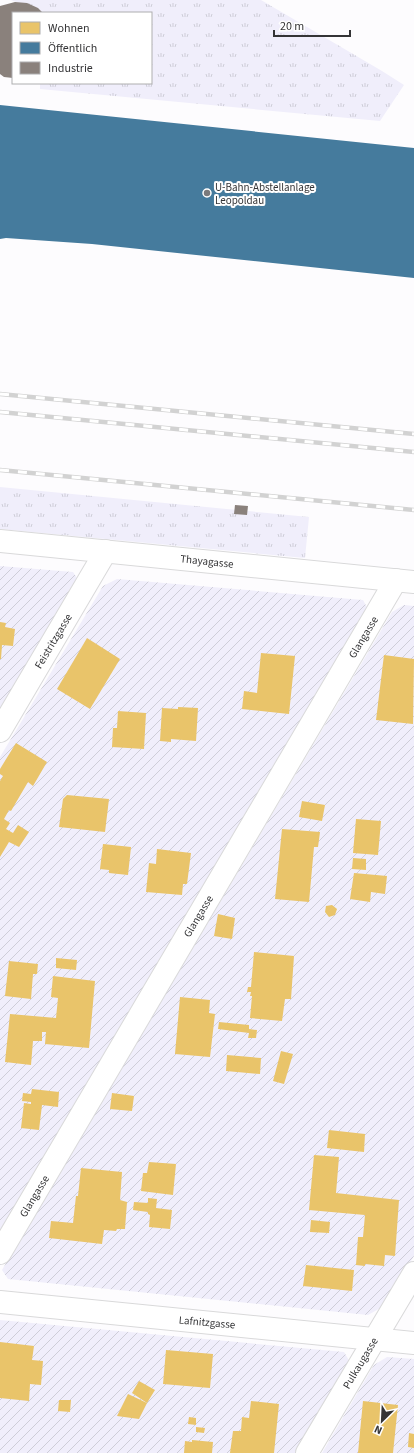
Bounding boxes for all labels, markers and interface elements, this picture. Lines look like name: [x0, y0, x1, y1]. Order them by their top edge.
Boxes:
legend: [12, 12, 152, 84]
scale bar: [274, 12, 350, 38]
text: 20 m: [280, 18, 304, 35]
text: Wohnen: [48, 20, 90, 37]
text: Öffentlich: [48, 40, 97, 57]
text: Industrie: [48, 60, 93, 77]
place label: U-Bahn-Abstellanlage Leopoldau: [215, 180, 315, 208]
marker: U-Bahn-Abstellanlage Leopoldau: [202, 188, 212, 198]
street label: Thayagasse: [180, 551, 235, 572]
street label: Feistritzgasse: [31, 610, 76, 672]
street label: Glangasse: [345, 613, 382, 661]
street label: Glangasse: [180, 892, 217, 940]
street label: Glangasse: [16, 1172, 53, 1220]
street label: Lafnitzgasse: [178, 1313, 236, 1332]
street label: Pulkaugasse: [339, 1334, 382, 1392]
north arrow: [362, 1401, 402, 1441]
text: N: [372, 1421, 385, 1438]

